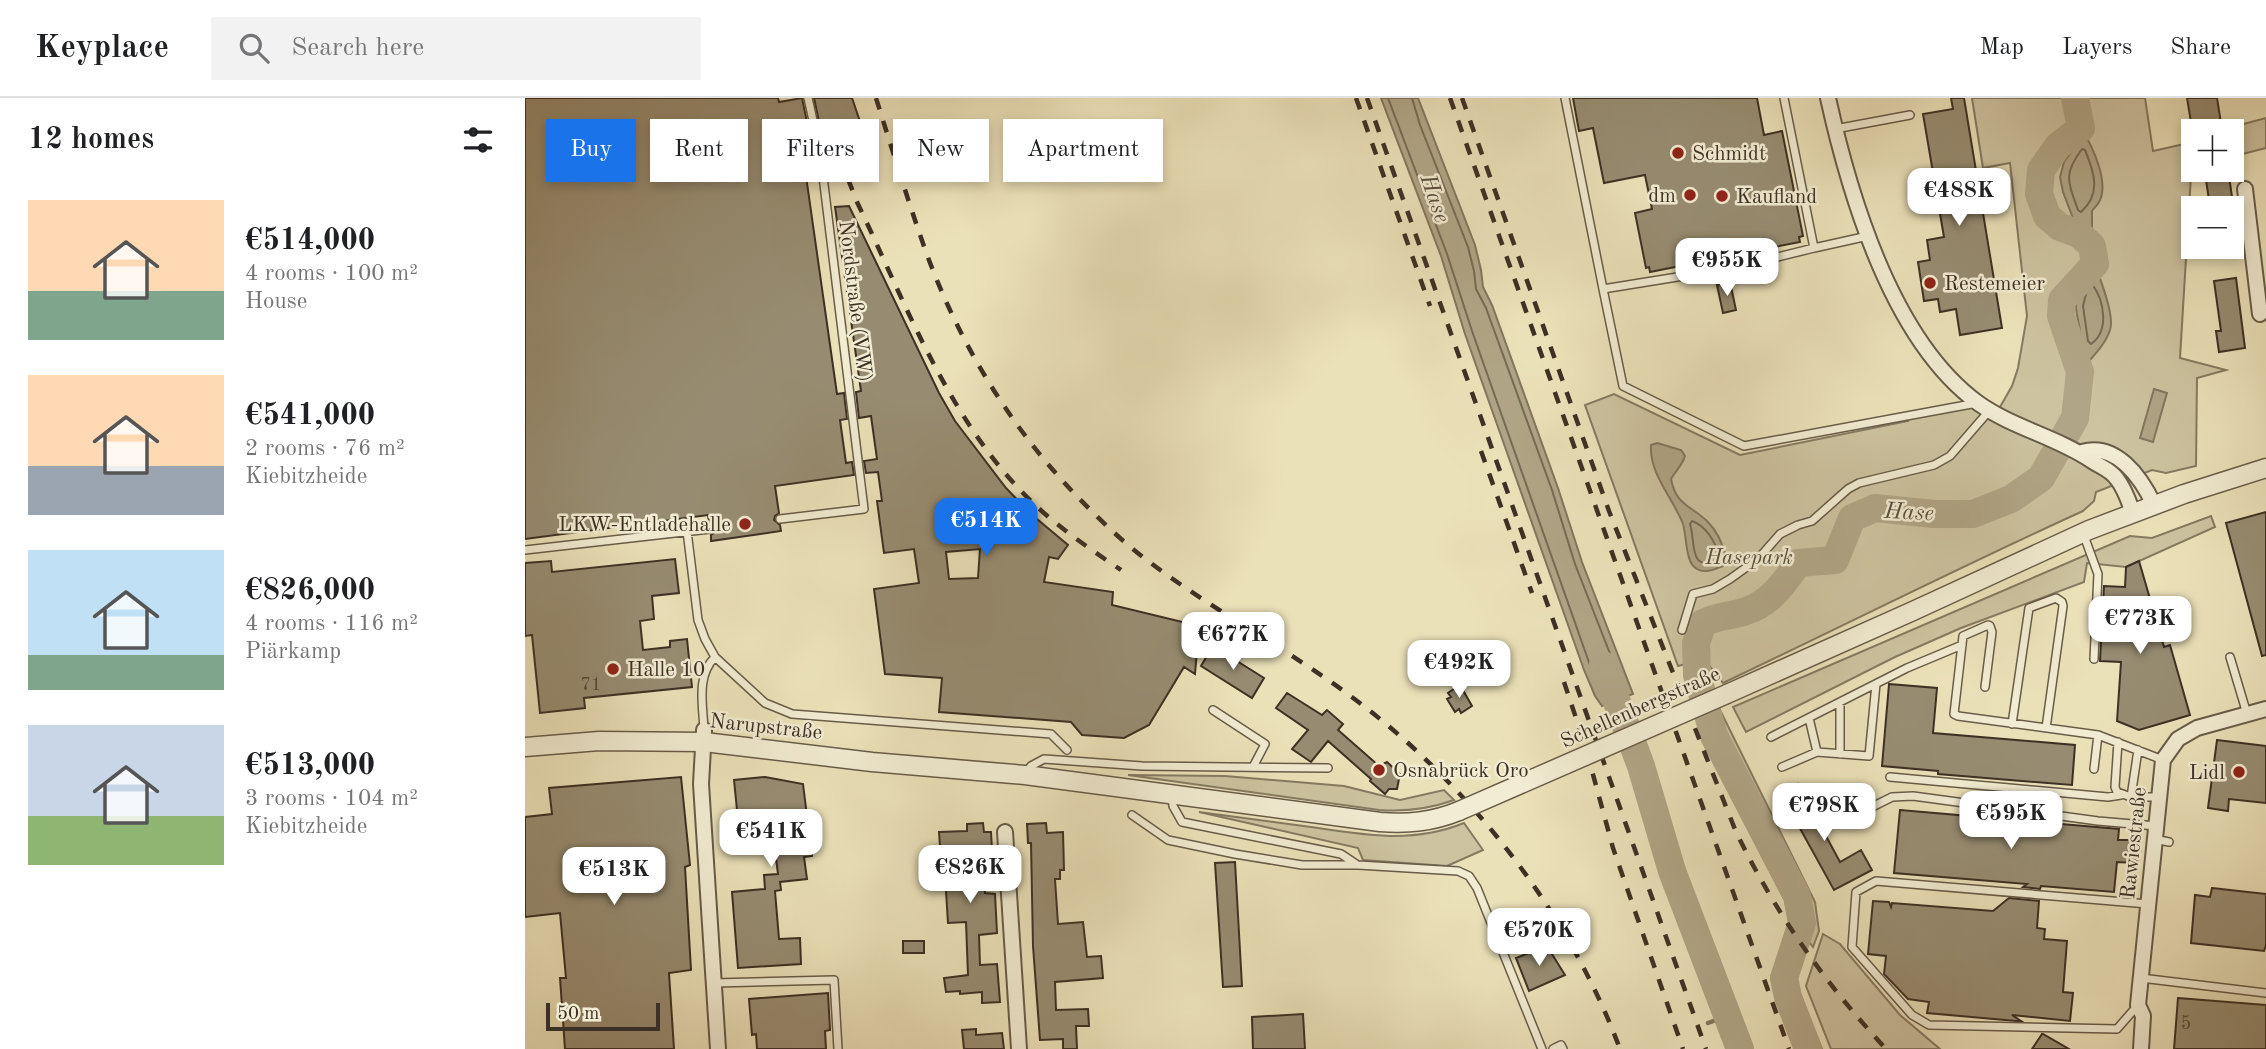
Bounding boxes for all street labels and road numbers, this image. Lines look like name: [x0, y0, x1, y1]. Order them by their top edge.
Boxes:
street label: Nordstraße (VW): [834, 219, 875, 383]
street label: Schellenbergstraße: [1558, 664, 1724, 753]
street label: Narupstraße: [708, 711, 823, 744]
street label: Rawiestraße: [2118, 786, 2151, 900]

